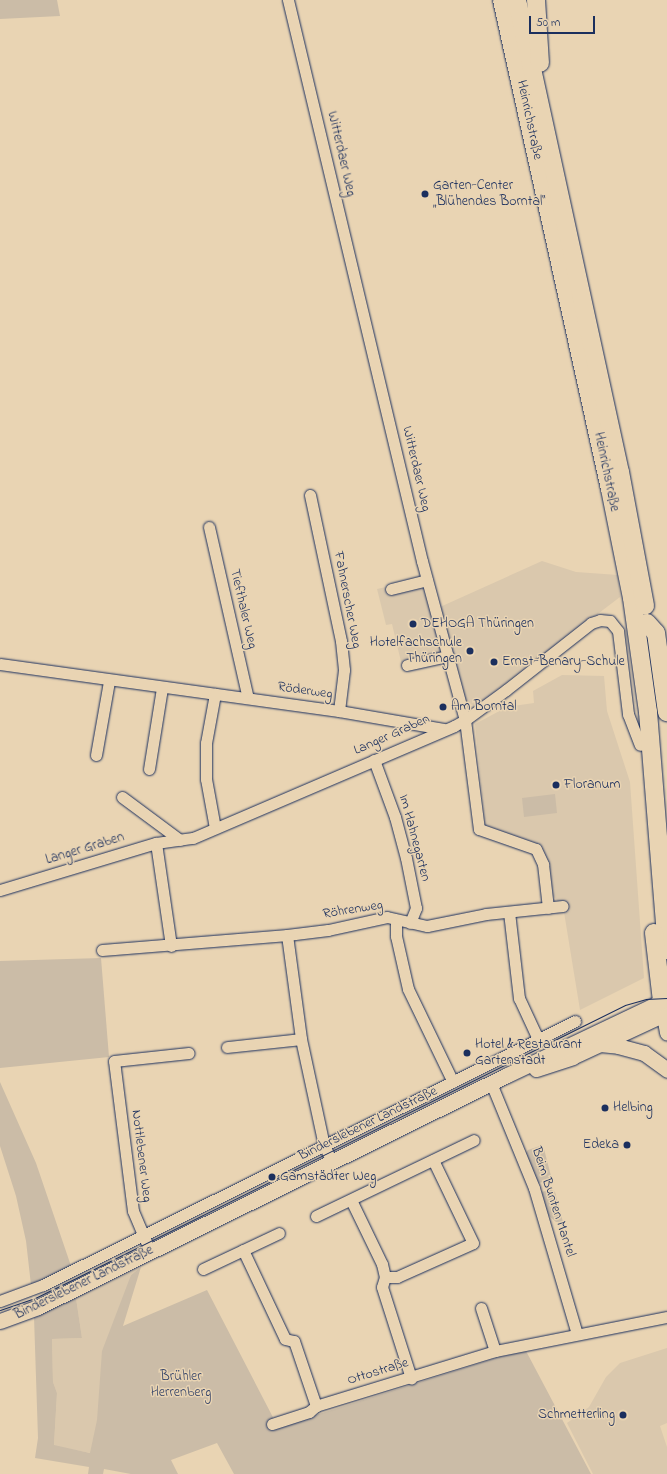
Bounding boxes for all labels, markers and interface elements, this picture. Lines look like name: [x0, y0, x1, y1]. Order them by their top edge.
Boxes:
scale bar: [531, 8, 597, 34]
text: 50 m: [536, 14, 560, 32]
street label: Heinrichstraße: [512, 79, 546, 161]
street label: Witterdaer Weg: [323, 110, 359, 198]
place label: Garten-Center „Blühendes Borntal“: [433, 178, 546, 210]
marker: Garten-Center „Blühendes Borntal“: [420, 189, 430, 199]
street label: Witterdaer Weg: [398, 425, 434, 513]
street label: Heinrichstraße: [589, 431, 623, 513]
street label: Fahnerscher Weg: [329, 550, 365, 650]
street label: Tiefthaler Weg: [226, 567, 260, 651]
place label: DEHOGA Thüringen: [421, 616, 534, 632]
marker: DEHOGA Thüringen: [408, 619, 418, 629]
place label: Hotelfachschule Thüringen: [370, 635, 462, 668]
marker: Hotelfachschule Thüringen: [465, 646, 475, 656]
place label: Ernst-Benary-Schule: [502, 654, 625, 670]
marker: Ernst-Benary-Schule: [489, 657, 499, 667]
street label: Röderweg: [276, 679, 334, 703]
place label: Am Borntal: [451, 699, 517, 715]
marker: Am Borntal: [438, 702, 448, 712]
street label: Langer Graben: [351, 711, 433, 759]
place label: Floranum: [564, 777, 620, 793]
marker: Floranum: [551, 780, 561, 790]
street label: Im Hahnegarten: [394, 793, 434, 883]
street label: Langer Graben: [44, 829, 126, 869]
street label: Röhrenweg: [322, 897, 384, 923]
place label: Hotel & Restaurant Gartenstadt: [475, 1037, 582, 1070]
marker: Hotel & Restaurant Gartenstadt: [462, 1048, 472, 1058]
street label: Binderslebener Landstraße: [296, 1083, 440, 1165]
place label: Helbing: [613, 1100, 653, 1116]
marker: Helbing: [600, 1103, 610, 1113]
street label: Nottlebener Weg: [127, 1109, 155, 1203]
place label: Edeka: [583, 1137, 619, 1153]
marker: Edeka: [622, 1140, 632, 1150]
street label: Beim Bunten Mantel: [527, 1145, 579, 1259]
place label: Gamstädter Weg: [280, 1169, 376, 1185]
marker: Gamstädter Weg: [267, 1172, 277, 1182]
street label: Binderslebener Landstraße: [12, 1242, 156, 1324]
street label: Ottostraße: [345, 1355, 411, 1389]
park label: Brühler Herrenberg: [151, 1369, 211, 1402]
place label: Schmetterling: [538, 1407, 615, 1423]
marker: Schmetterling: [618, 1410, 628, 1420]

